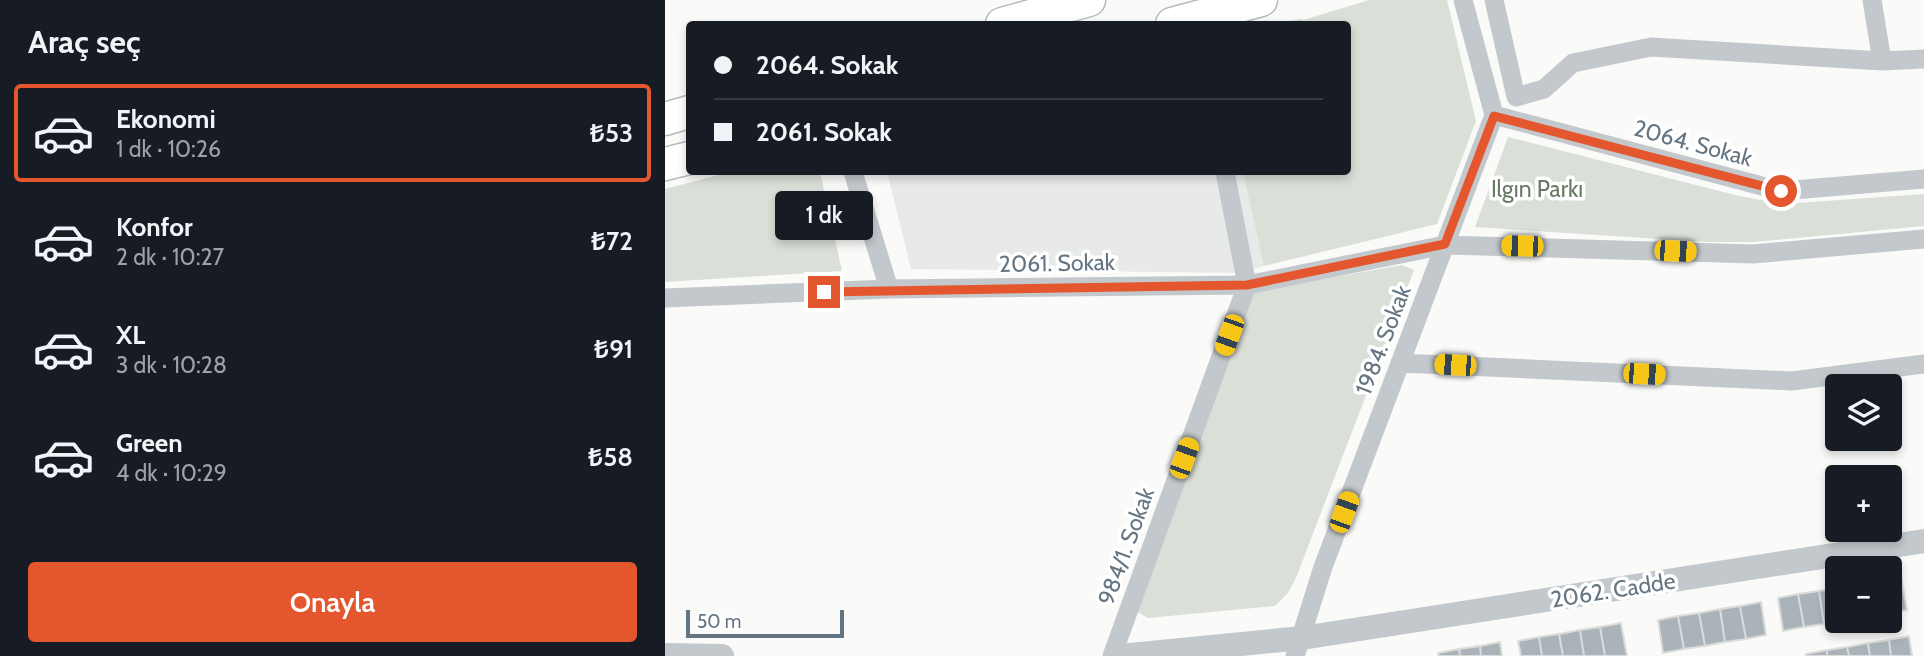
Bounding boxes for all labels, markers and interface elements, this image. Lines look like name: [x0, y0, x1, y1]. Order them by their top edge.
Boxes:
text: Araç seç: [28, 22, 141, 61]
text: 2064. Sokak: [756, 49, 898, 81]
icon: car: [32, 102, 95, 165]
text: Ekonomi: [116, 103, 216, 135]
street label: 2064. Sokak: [1631, 114, 1756, 172]
text: 2061. Sokak: [756, 116, 892, 148]
text: ₺53: [590, 117, 633, 149]
text: 1 dk · 10:26: [116, 135, 221, 163]
park label: Ilgın Parkı: [1491, 175, 1583, 203]
route start: [1765, 175, 1797, 207]
callout: 1 dk: [775, 190, 873, 240]
text: 1 dk: [805, 201, 843, 229]
icon: car: [32, 210, 95, 273]
text: Konfor: [116, 211, 193, 243]
text: ₺72: [591, 225, 633, 257]
car: [1501, 235, 1544, 257]
car: [1654, 240, 1697, 262]
text: 2 dk · 10:27: [116, 243, 224, 271]
street label: 2061. Sokak: [999, 248, 1116, 278]
route end: [808, 276, 840, 308]
street label: 1984. Sokak: [1349, 281, 1417, 399]
car: [1212, 312, 1247, 358]
icon: car: [32, 318, 95, 381]
text: XL: [116, 319, 145, 351]
text: ₺91: [594, 333, 633, 365]
text: 3 dk · 10:28: [116, 351, 227, 379]
car: [1434, 353, 1477, 377]
car: [1623, 362, 1666, 386]
map controls: [1825, 374, 1902, 633]
button: layers: [1825, 374, 1902, 451]
icon: car: [32, 426, 95, 489]
text: Green: [116, 427, 183, 459]
car: [1167, 435, 1202, 481]
text: ₺58: [588, 441, 633, 473]
text: 4 dk · 10:29: [116, 459, 227, 487]
button: +: [1825, 465, 1902, 542]
street label: 984/1. Sokak: [1092, 483, 1160, 608]
car: [1327, 489, 1362, 535]
button: −: [1825, 556, 1902, 633]
button: Onayla: [28, 562, 637, 642]
street label: 2062. Cadde: [1549, 566, 1677, 614]
scale bar: [686, 607, 843, 639]
text: 50 m: [697, 610, 741, 633]

